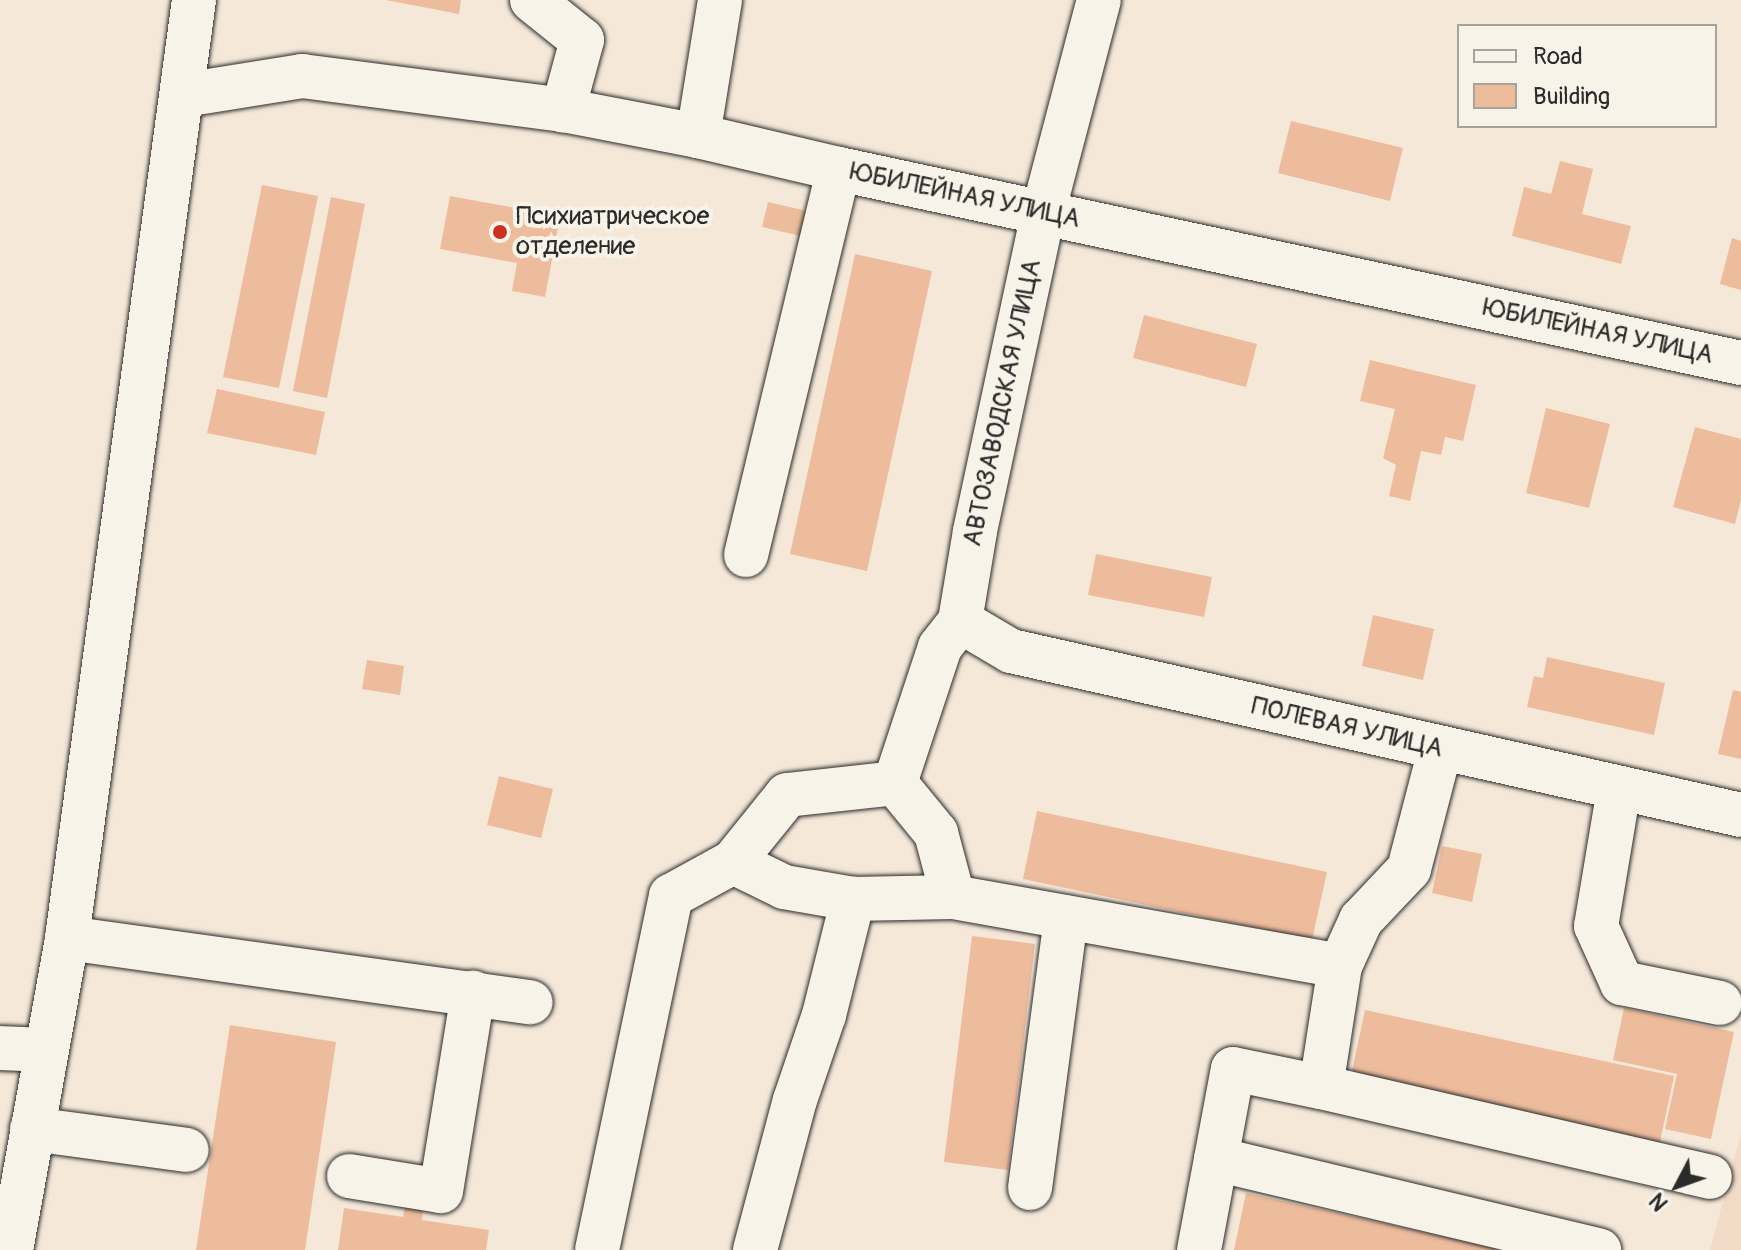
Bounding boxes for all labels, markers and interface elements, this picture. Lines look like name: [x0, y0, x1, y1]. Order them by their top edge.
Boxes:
legend: [1457, 24, 1717, 128]
text: Road: [1533, 42, 1583, 71]
text: Building: [1533, 82, 1610, 111]
street label: ЮБИЛЕЙНАЯ УЛИЦА: [847, 156, 1083, 236]
place label: Психиатрическое отделение: [516, 201, 709, 262]
marker: Психиатрическое отделение: [491, 223, 509, 241]
street label: АВТОЗАВОДСКАЯ УЛИЦА: [957, 257, 1049, 549]
street label: ЮБИЛЕЙНАЯ УЛИЦА: [1480, 292, 1716, 372]
street label: ПОЛЕВАЯ УЛИЦА: [1248, 691, 1446, 765]
north arrow: [1637, 1146, 1717, 1226]
text: N: [1643, 1187, 1674, 1217]

